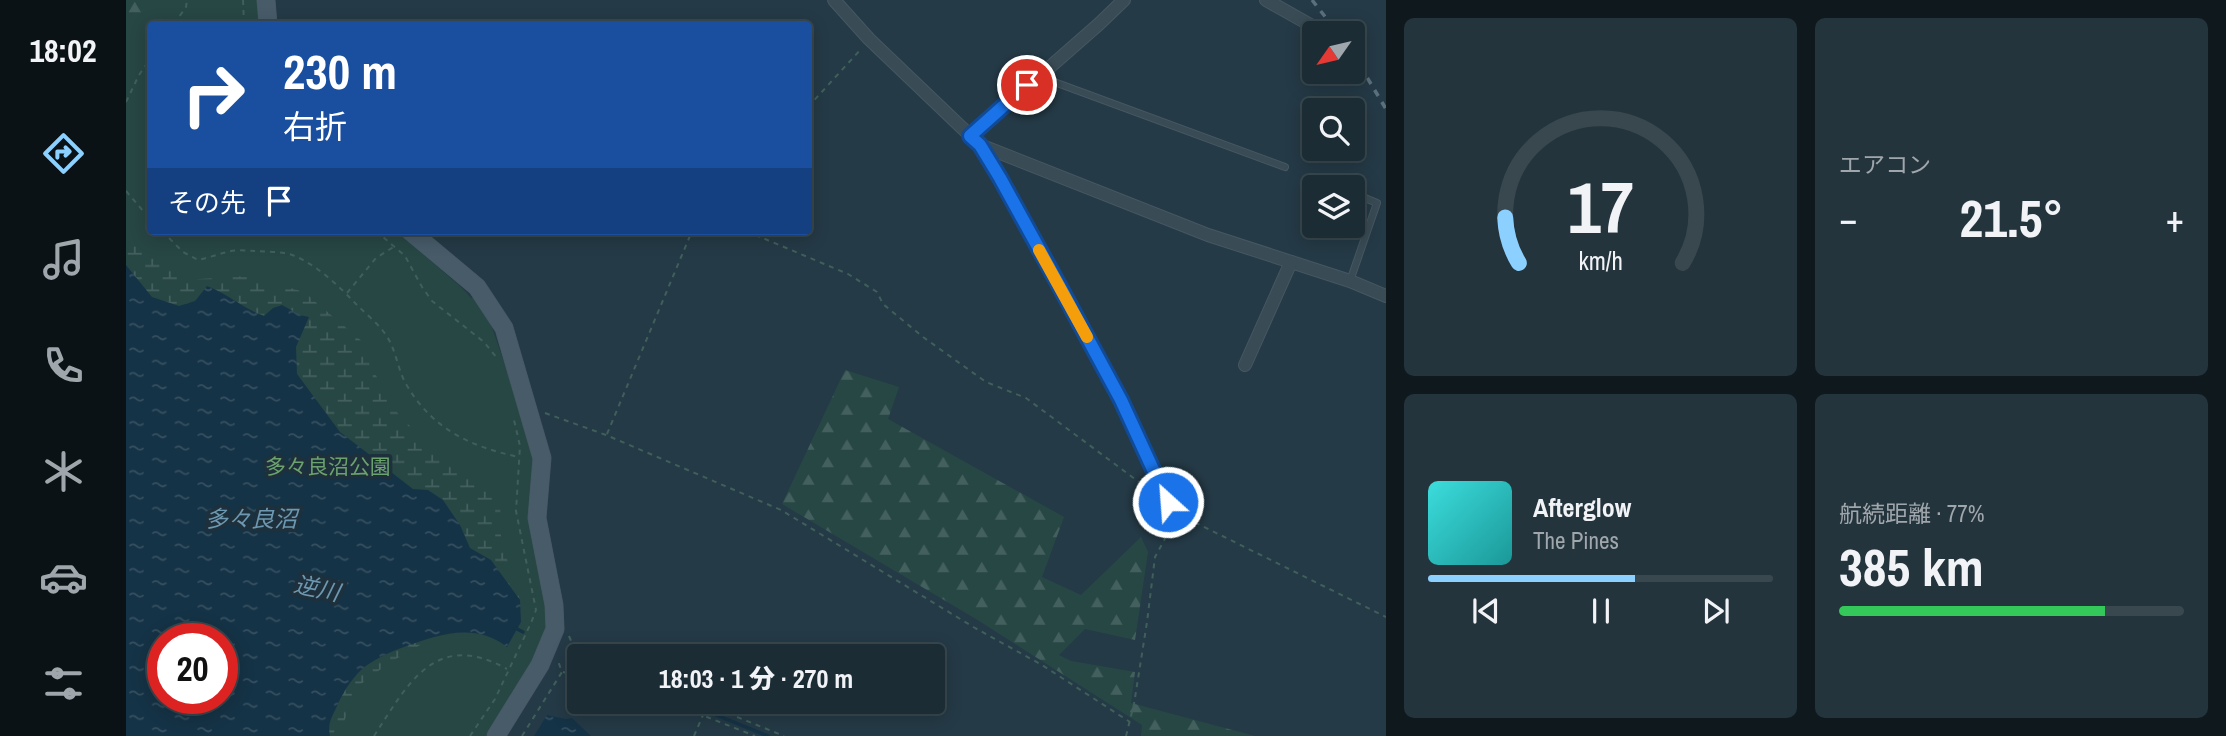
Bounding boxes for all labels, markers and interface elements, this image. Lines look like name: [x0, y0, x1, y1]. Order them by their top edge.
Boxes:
north arrow: [1302, 21, 1365, 84]
map controls: [1302, 21, 1365, 238]
text: 18:02: [29, 29, 97, 72]
text: 230 m: [283, 38, 397, 104]
icon: right: [168, 49, 259, 140]
pin: [997, 55, 1057, 115]
icon: arrive: [1008, 66, 1046, 104]
button: search: [1302, 98, 1365, 161]
text: 右折: [283, 105, 347, 148]
icon: directions: [39, 129, 88, 178]
text: エアコン: [1839, 149, 1931, 180]
text: 17: [1567, 158, 1634, 256]
button: layers: [1302, 175, 1365, 238]
icon: arrive: [260, 182, 298, 220]
text: 21.5°: [1960, 183, 2063, 253]
text: その先: [168, 185, 246, 220]
text: −: [1839, 193, 1857, 244]
text: +: [2166, 193, 2184, 244]
icon: music: [39, 235, 88, 284]
text: km/h: [1578, 244, 1623, 278]
icon: phone: [39, 341, 88, 390]
icon: climate: [39, 447, 88, 496]
park label: 多々良沼公園: [265, 452, 391, 481]
position arrow: [1131, 465, 1205, 539]
text: Afterglow: [1533, 490, 1631, 525]
text: 航続距離 · 77%: [1839, 498, 1984, 529]
water label: 多々良沼: [205, 503, 300, 534]
text: The Pines: [1533, 525, 1619, 556]
text: 385 km: [1839, 532, 1984, 602]
icon: car: [39, 553, 88, 602]
water label: 逆川: [291, 568, 346, 609]
icon: previous: [1467, 592, 1505, 630]
icon: pause: [1582, 592, 1620, 630]
icon: next: [1697, 592, 1735, 630]
speed limit sign: 20: [147, 623, 238, 714]
icon: filters: [39, 659, 88, 708]
text: 18:03 · 1 分 · 270 m: [659, 661, 853, 696]

